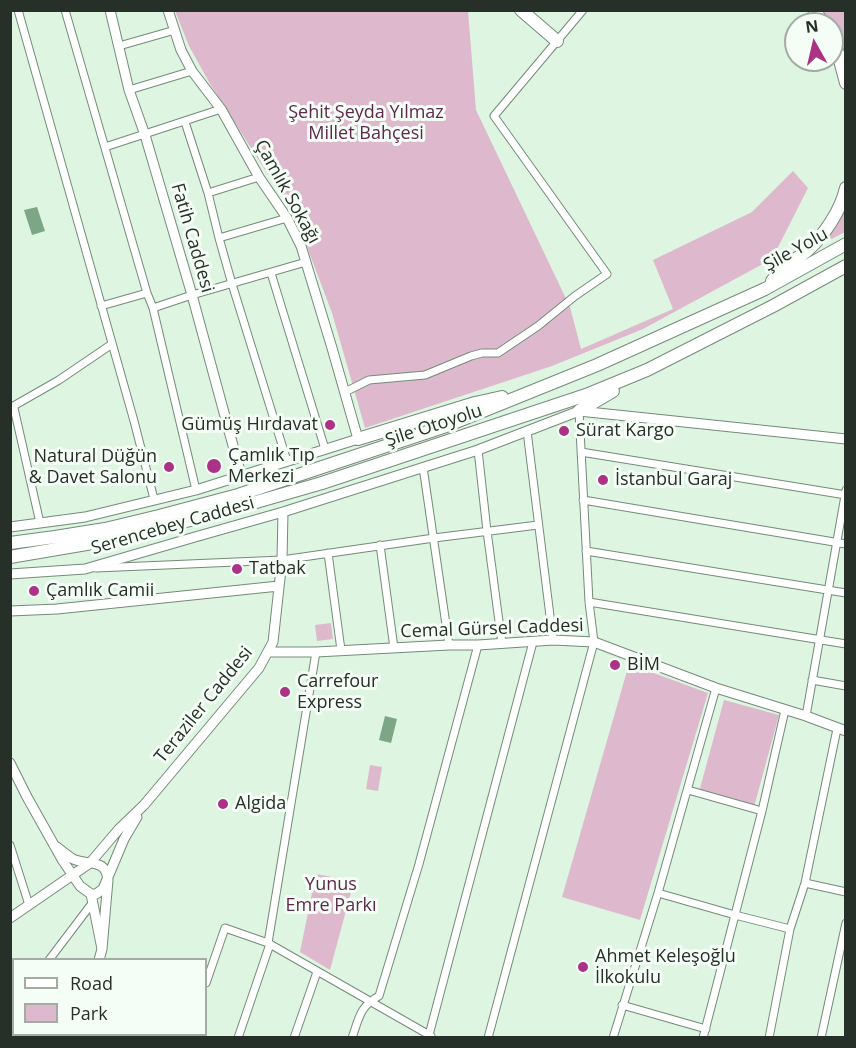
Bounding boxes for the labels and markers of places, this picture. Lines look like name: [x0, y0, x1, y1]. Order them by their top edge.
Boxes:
place label: Gümüş Hırdavat: [181, 414, 318, 436]
marker: Gümüş Hırdavat: [323, 418, 337, 432]
place label: Sürat Kargo: [576, 420, 674, 442]
marker: Sürat Kargo: [557, 424, 571, 438]
place label: Çamlık Tıp Merkezi: [228, 445, 315, 488]
place label: Natural Düğün & Davet Salonu: [29, 446, 157, 488]
marker: Çamlık Tıp Merkezi: [205, 457, 223, 475]
marker: Natural Düğün & Davet Salonu: [162, 460, 176, 474]
place label: İstanbul Garaj: [615, 469, 732, 491]
marker: İstanbul Garaj: [596, 473, 610, 487]
place label: Tatbak: [249, 558, 306, 580]
marker: Tatbak: [230, 562, 244, 576]
place label: Çamlık Camii: [46, 580, 154, 602]
marker: Çamlık Camii: [27, 584, 41, 598]
place label: BİM: [627, 654, 660, 676]
marker: BİM: [608, 658, 622, 672]
place label: Carrefour Express: [297, 671, 378, 714]
marker: Carrefour Express: [278, 685, 292, 699]
place label: Algida: [235, 793, 286, 815]
marker: Algida: [216, 797, 230, 811]
place label: Ahmet Keleşoğlu İlkokulu: [595, 946, 736, 988]
marker: Ahmet Keleşoğlu İlkokulu: [576, 960, 590, 974]

